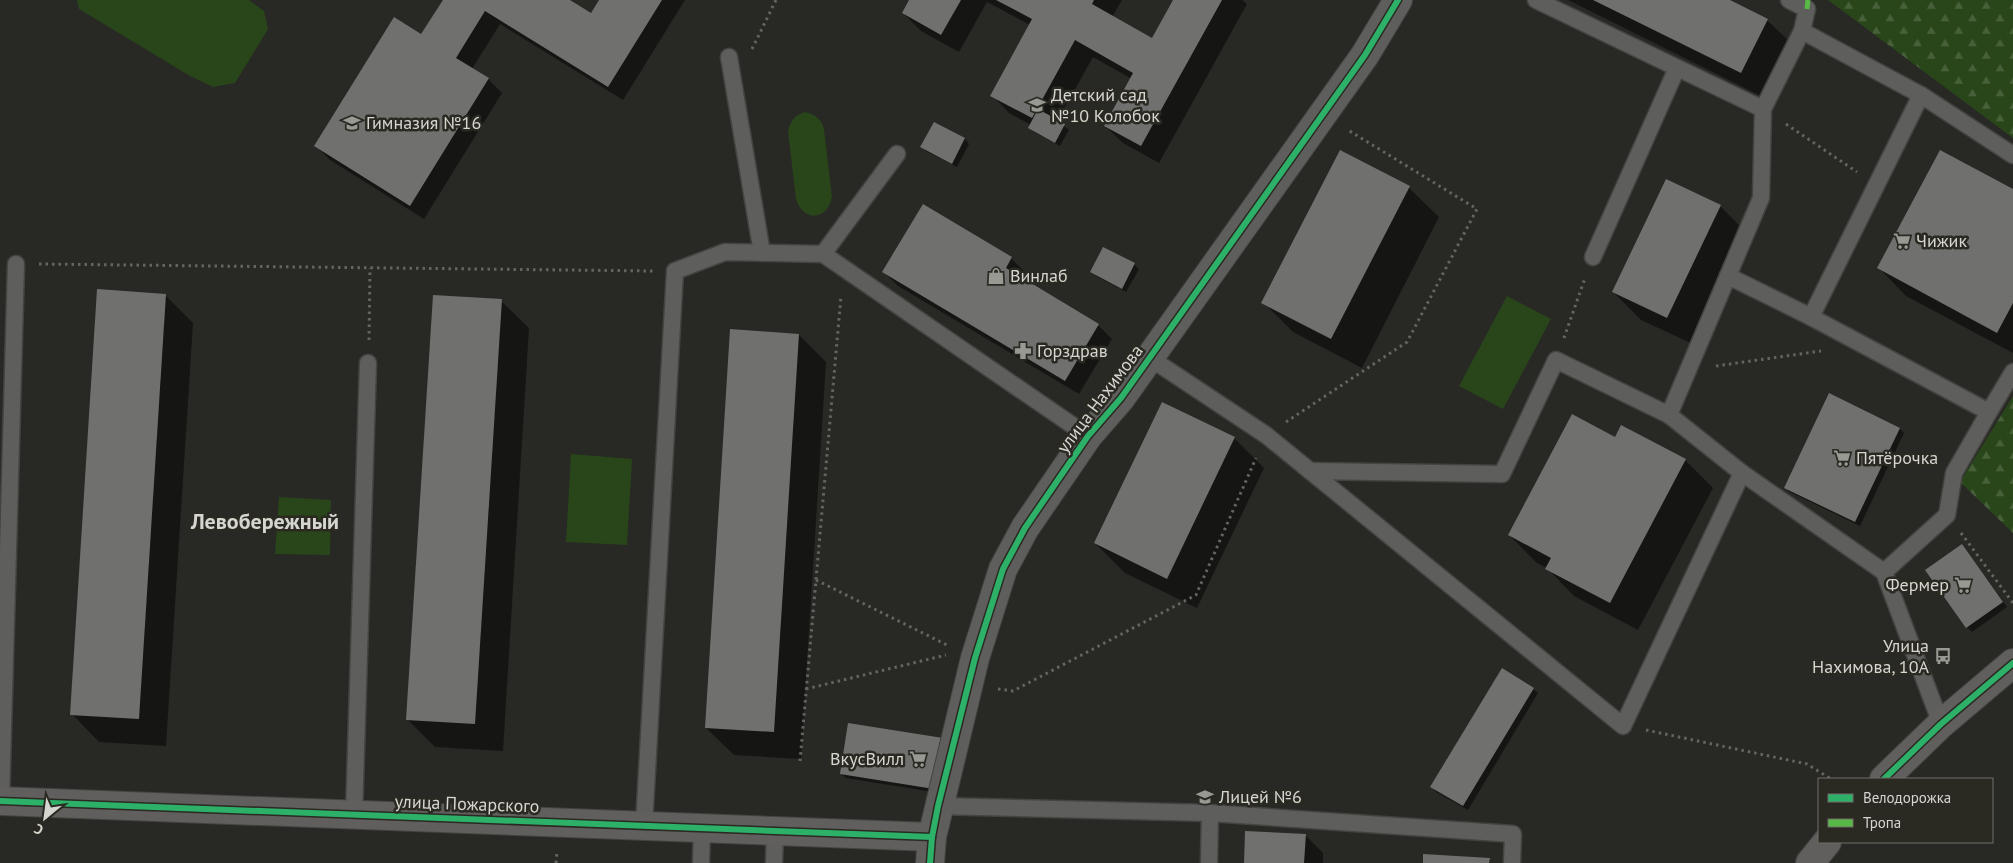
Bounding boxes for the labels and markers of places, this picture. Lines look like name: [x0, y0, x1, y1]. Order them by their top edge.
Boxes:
place label: Детский сад №10 Колобок: [1051, 83, 1160, 127]
school or university icon: Детский сад №10 Колобок: [1027, 95, 1047, 115]
place label: Гимназия №16: [366, 111, 481, 134]
school or university icon: Гимназия №16: [342, 113, 362, 133]
place label: Чижик: [1916, 229, 1967, 252]
supermarket icon: Чижик: [1892, 231, 1912, 251]
place label: Винлаб: [1010, 264, 1068, 287]
shop icon: Винлаб: [986, 266, 1006, 286]
place label: Горздрав: [1037, 339, 1108, 362]
pharmacy icon: Горздрав: [1013, 341, 1033, 361]
place label: Пятёрочка: [1856, 446, 1938, 469]
supermarket icon: Пятёрочка: [1832, 448, 1852, 468]
place label: Фермер: [1886, 573, 1949, 596]
supermarket icon: Фермер: [1953, 575, 1973, 595]
place label: Улица Нахимова, 10А: [1812, 634, 1929, 678]
bus stop icon: Улица Нахимова, 10А: [1933, 646, 1953, 666]
place label: ВкусВилл: [830, 747, 904, 770]
supermarket icon: ВкусВилл: [908, 749, 928, 769]
place label: Лицей №6: [1218, 785, 1302, 808]
school or university icon: Лицей №6: [1195, 787, 1215, 807]

